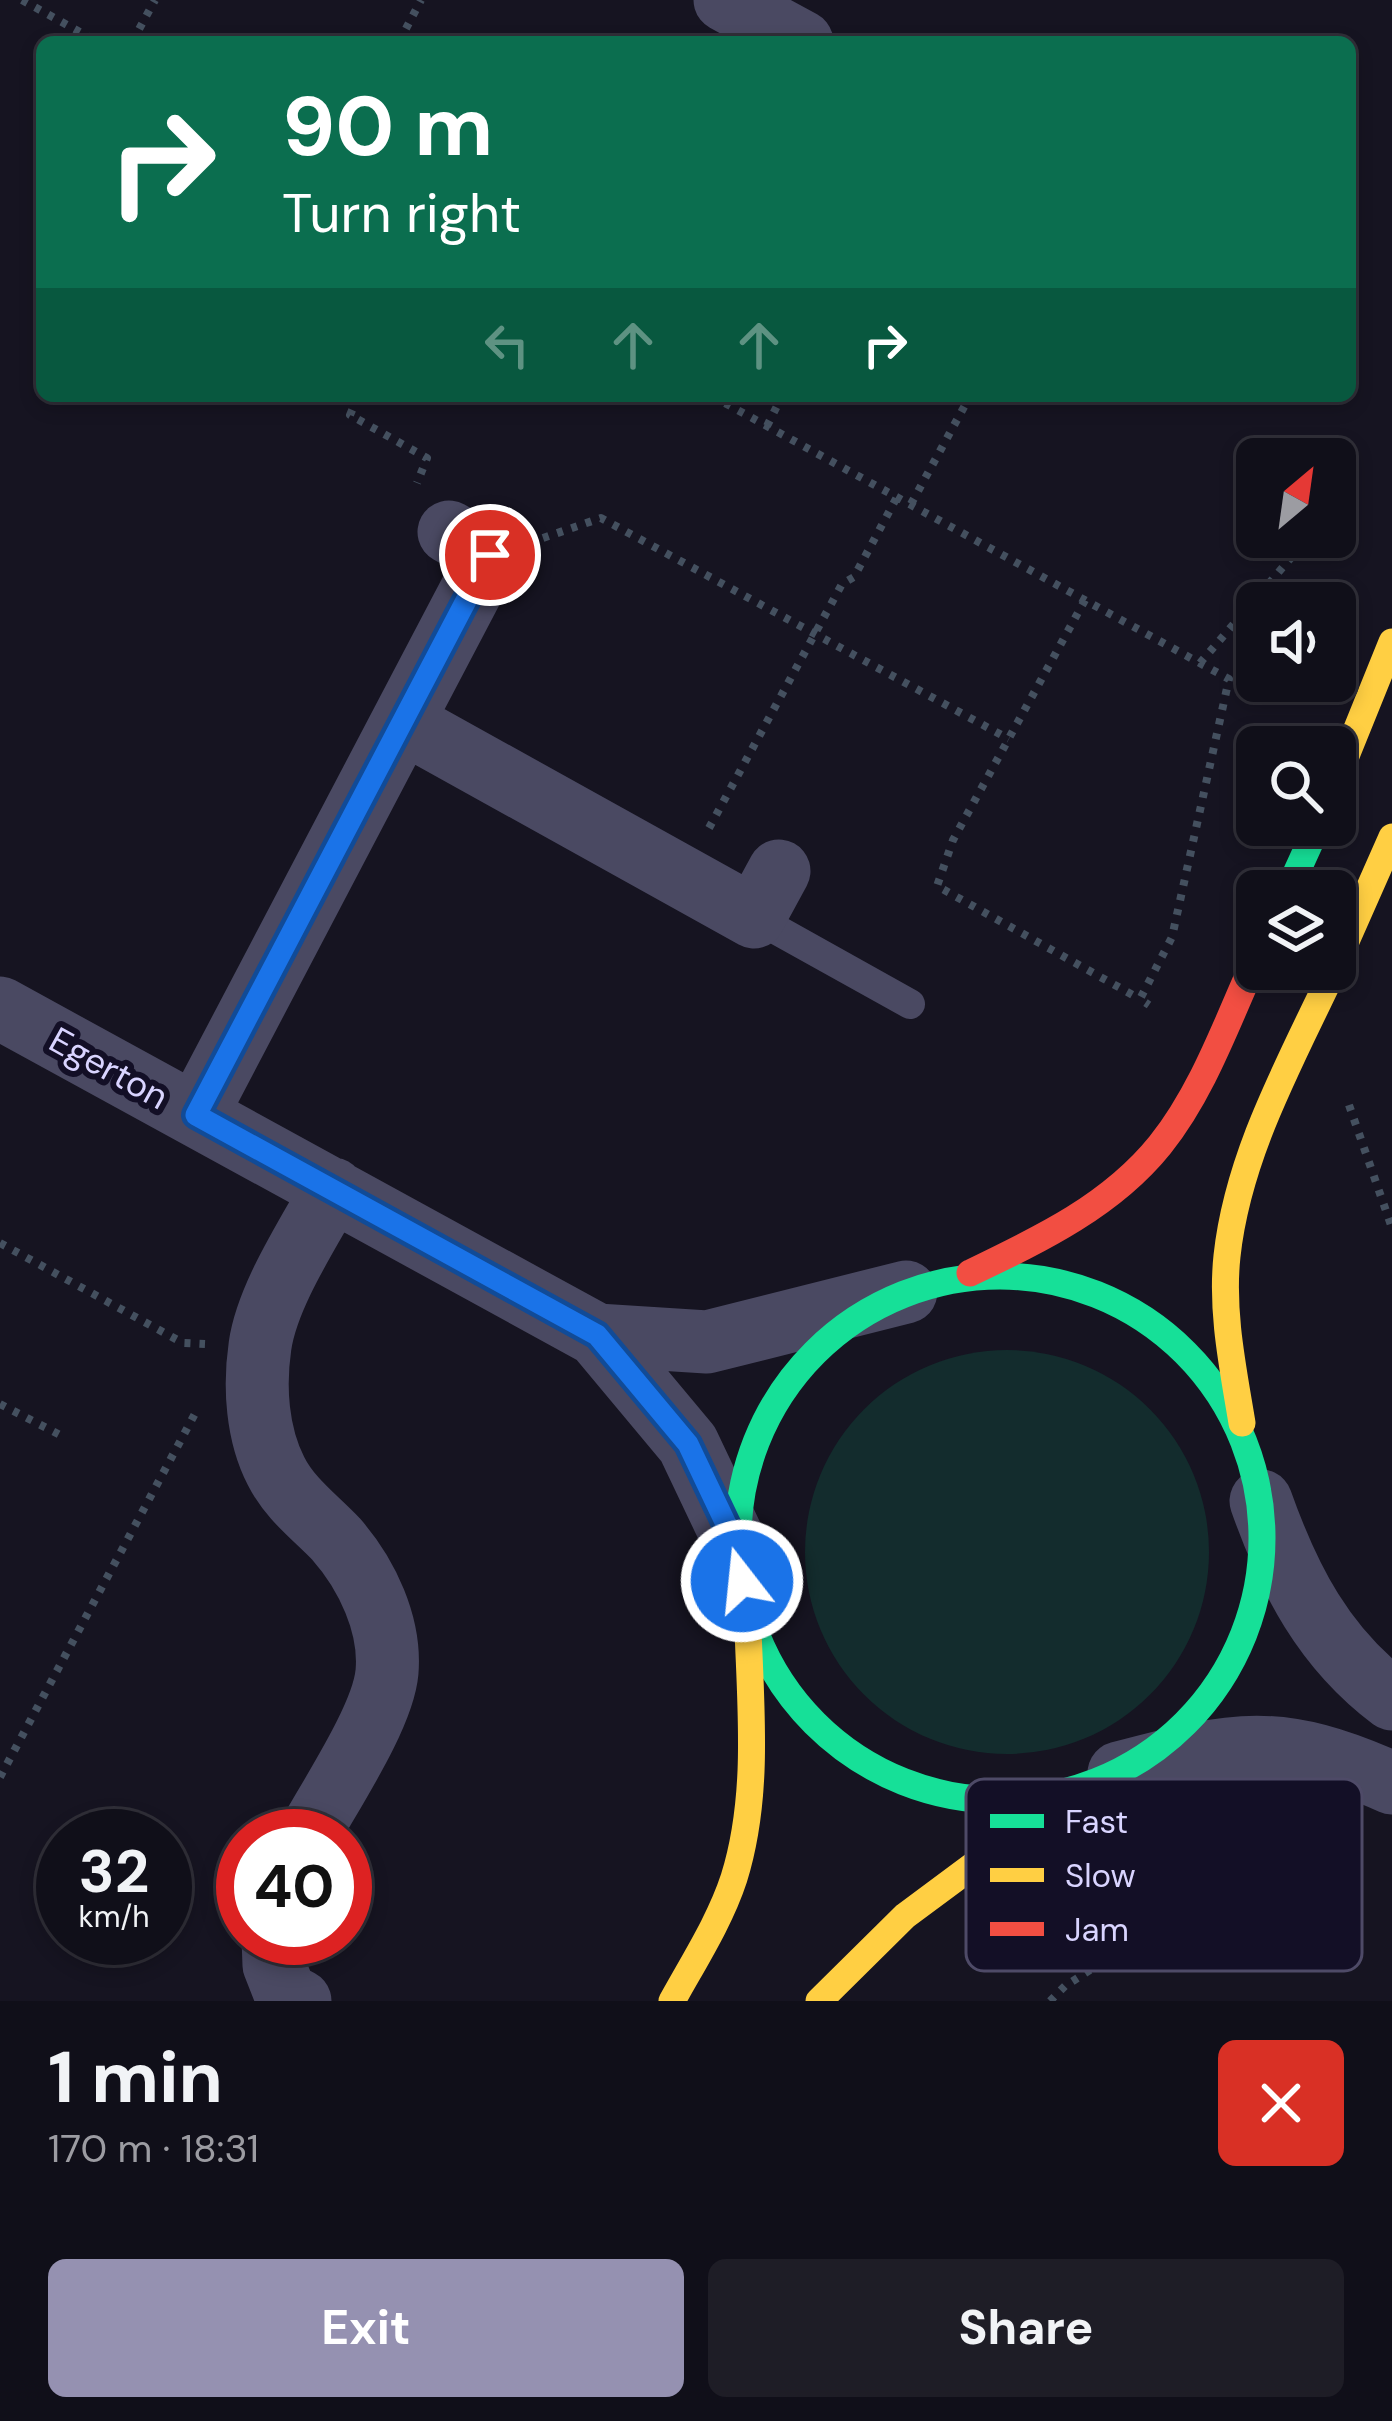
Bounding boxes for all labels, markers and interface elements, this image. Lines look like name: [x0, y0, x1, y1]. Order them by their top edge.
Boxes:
text: 90 m: [282, 72, 493, 181]
icon: right: [84, 84, 240, 240]
text: Turn right: [282, 178, 521, 249]
icon: left: [474, 312, 540, 378]
icon: ahead: [600, 312, 666, 378]
icon: ahead: [726, 312, 792, 378]
icon: right: [852, 312, 918, 378]
north arrow: [1236, 438, 1356, 558]
map controls: [1236, 438, 1356, 990]
pin: [439, 504, 541, 606]
icon: arrive: [457, 522, 523, 588]
button: sound: [1236, 582, 1356, 702]
button: search: [1236, 726, 1356, 846]
button: layers: [1236, 870, 1356, 990]
street label: Egerton: [41, 1016, 177, 1120]
position arrow: [679, 1518, 805, 1644]
legend: [966, 1779, 1362, 1971]
text: Fast: [1065, 1800, 1128, 1843]
speed limit sign: 40: [216, 1809, 372, 1965]
text: 32: [79, 1832, 149, 1911]
text: Slow: [1065, 1854, 1136, 1897]
text: km/h: [79, 1897, 149, 1936]
text: Jam: [1065, 1908, 1129, 1951]
text: 1 min: [48, 2031, 223, 2124]
button: close: [1218, 2040, 1344, 2166]
text: 170 m · 18:31: [48, 2123, 259, 2174]
button: Exit: [48, 2259, 684, 2397]
button: Share: [708, 2259, 1344, 2397]

